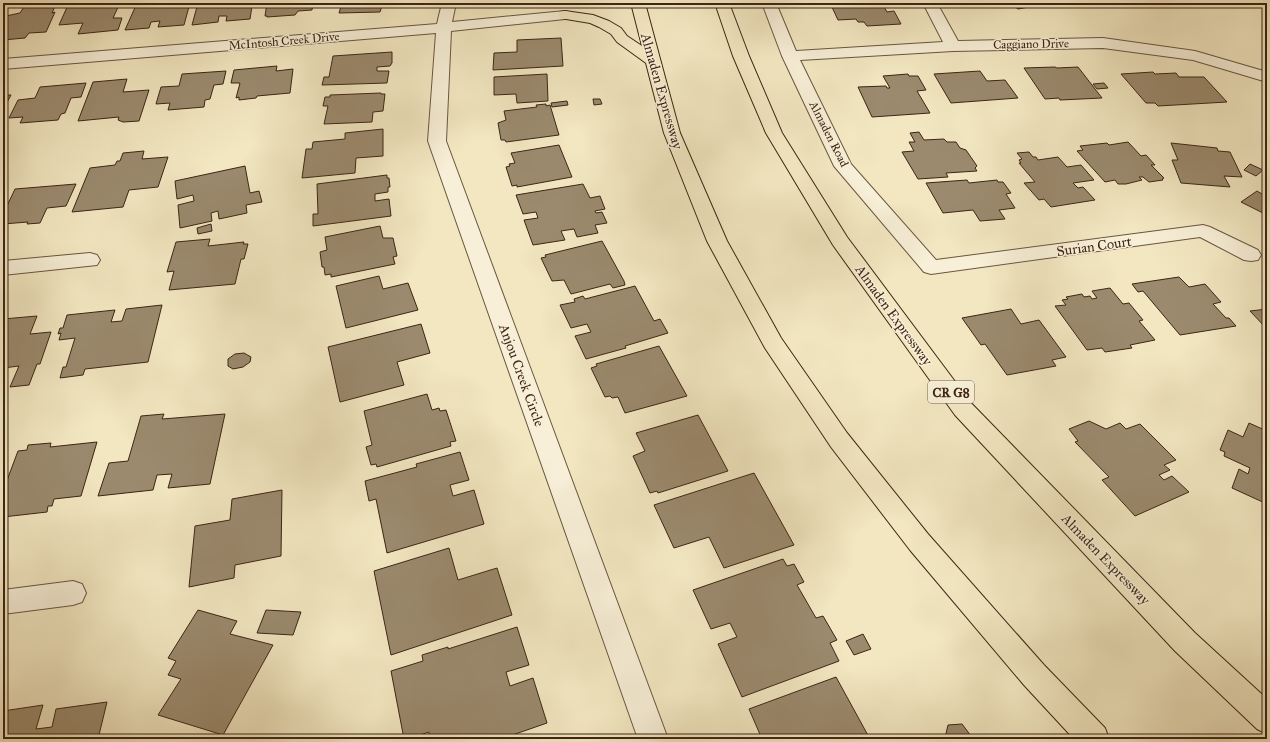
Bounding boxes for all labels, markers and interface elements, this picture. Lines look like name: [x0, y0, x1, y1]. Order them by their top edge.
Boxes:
street label: McIntosh Creek Drive: [228, 29, 340, 53]
street label: Almaden Expressway: [637, 30, 686, 152]
street label: Caggiano Drive: [993, 36, 1069, 53]
street label: Almaden Road: [806, 98, 852, 169]
street label: Surian Court: [1056, 233, 1133, 260]
street label: Almaden Expressway: [851, 261, 936, 369]
street label: Anjou Creek Circle: [495, 321, 548, 429]
road number: CR G8: [928, 381, 974, 403]
street label: Almaden Expressway: [1057, 510, 1154, 609]

